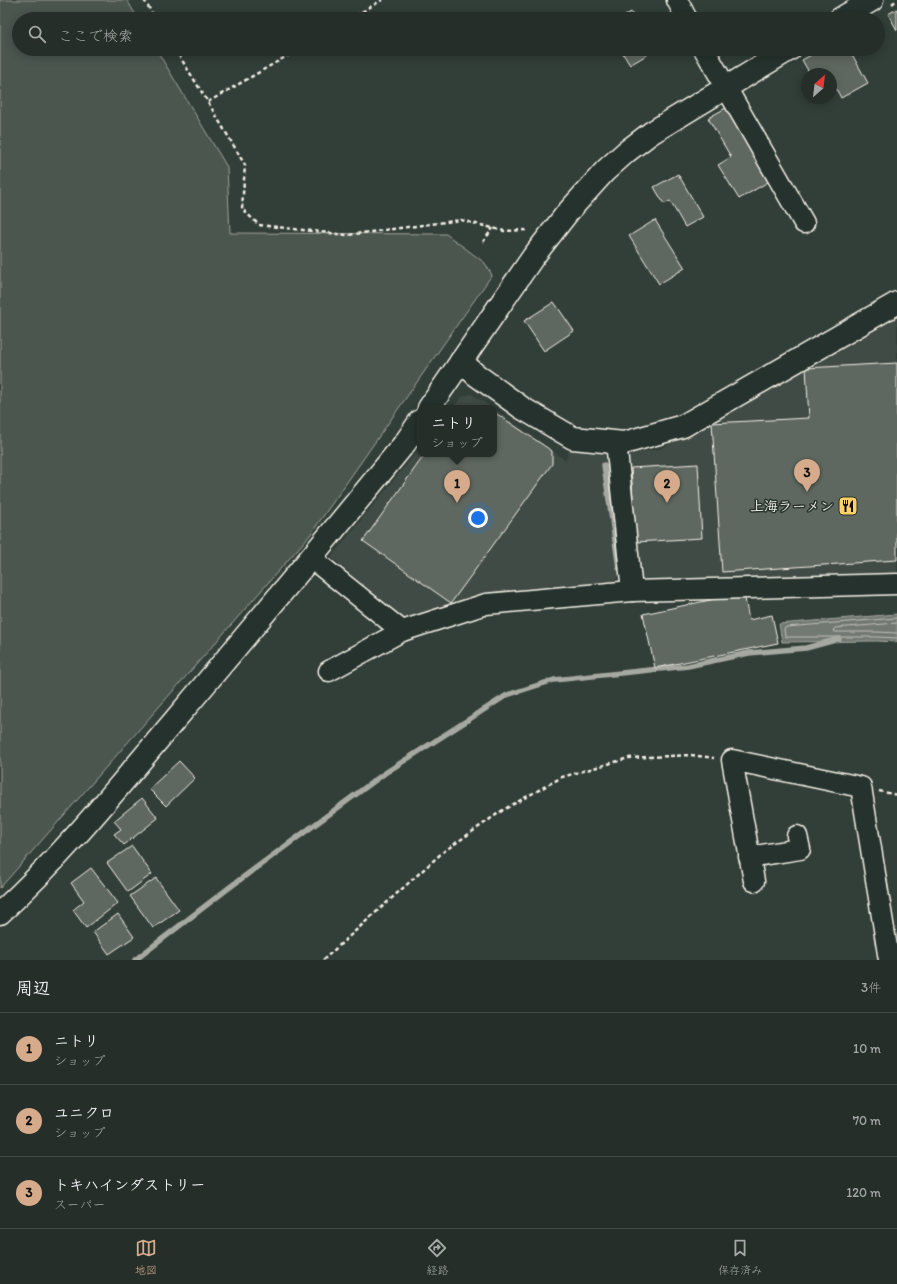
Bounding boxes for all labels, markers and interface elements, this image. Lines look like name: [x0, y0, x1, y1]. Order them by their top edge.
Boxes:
search box: [12, 12, 885, 56]
icon: search: [26, 23, 48, 45]
text: ここで検索: [58, 27, 133, 45]
north arrow: [801, 68, 837, 104]
popup: [417, 405, 497, 457]
text: ニトリ: [431, 414, 476, 432]
text: ショップ: [431, 435, 483, 450]
pin: 3: [794, 459, 820, 492]
pin: 1: [444, 470, 470, 503]
pin: 2: [654, 470, 680, 503]
restaurant icon: 上海ラーメン: [837, 495, 859, 517]
place label: 上海ラーメン: [750, 498, 834, 515]
your location: [468, 508, 488, 528]
text: 周辺: [16, 978, 50, 998]
text: 3件: [861, 980, 881, 995]
text: ニトリ: [54, 1032, 99, 1050]
text: 1: [26, 1041, 32, 1056]
text: 10 m: [853, 1041, 881, 1056]
text: ショップ: [54, 1053, 105, 1068]
text: ユニクロ: [54, 1104, 114, 1122]
text: 2: [26, 1113, 32, 1128]
text: 70 m: [853, 1113, 881, 1128]
text: ショップ: [54, 1125, 105, 1140]
text: トキハインダストリー: [54, 1176, 205, 1194]
text: 3: [25, 1185, 33, 1200]
text: 120 m: [846, 1185, 881, 1200]
text: スーパー: [54, 1197, 105, 1212]
tab: 地図: [135, 1237, 157, 1277]
tab: 経路: [426, 1237, 448, 1277]
tab: 保存済み: [718, 1237, 762, 1277]

